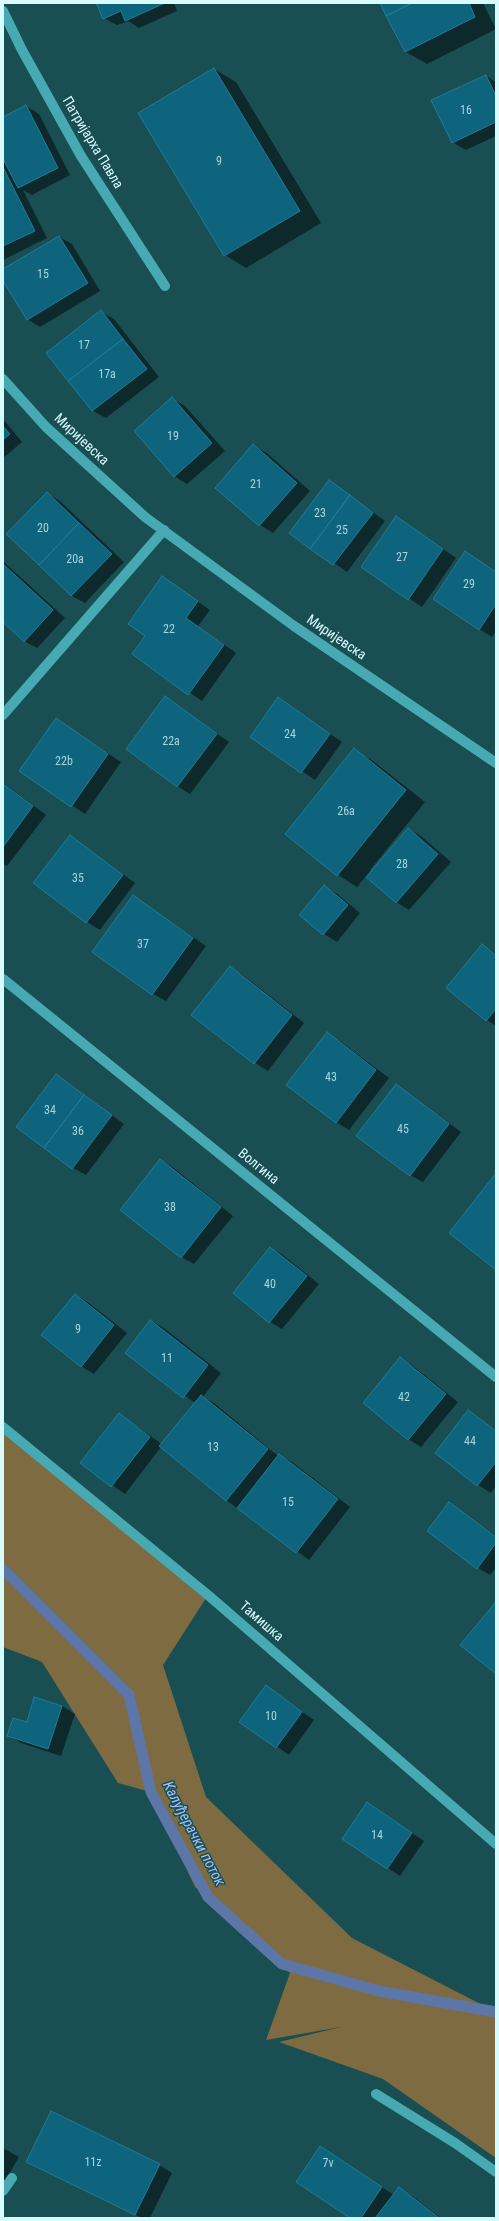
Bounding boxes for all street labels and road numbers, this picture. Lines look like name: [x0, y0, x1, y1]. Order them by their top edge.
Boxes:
street label: Патријарха Павла: [58, 94, 126, 192]
street label: Миријевска: [50, 411, 112, 469]
street label: Миријевска: [303, 612, 369, 664]
street label: Волгина: [234, 1145, 282, 1189]
street label: Тамишка: [236, 1598, 286, 1646]

